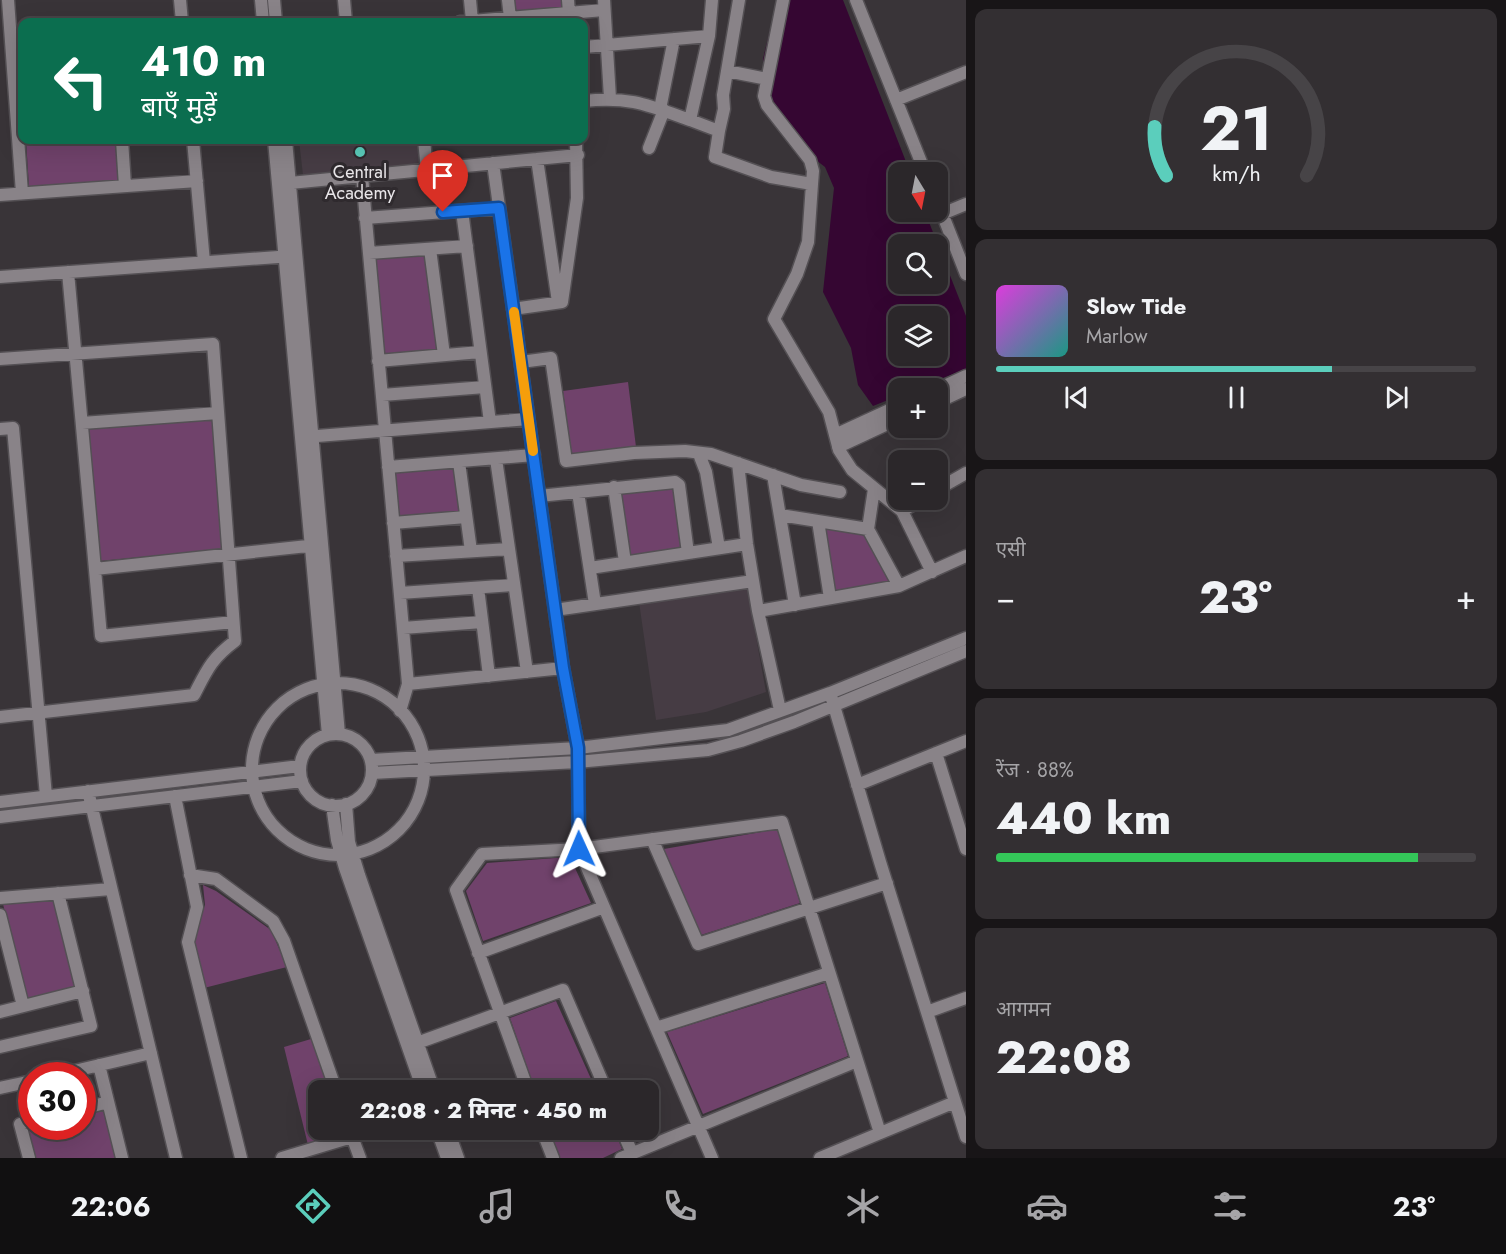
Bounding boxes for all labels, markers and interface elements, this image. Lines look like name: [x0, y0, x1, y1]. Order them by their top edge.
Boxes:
text: 410 m: [141, 31, 267, 92]
icon: left: [42, 42, 120, 120]
text: 21: [1200, 84, 1272, 174]
text: बाएँ मुड़ें: [141, 87, 217, 126]
marker: Central Academy: [353, 145, 367, 159]
pin: [417, 150, 468, 212]
place label: Central Academy: [325, 159, 395, 206]
icon: arrive: [426, 159, 459, 192]
text: km/h: [1212, 159, 1260, 190]
north arrow: [888, 162, 948, 222]
map controls: [888, 162, 948, 510]
button: search: [888, 234, 948, 294]
text: Slow Tide: [1086, 290, 1186, 322]
button: layers: [888, 306, 948, 366]
text: Marlow: [1086, 322, 1148, 351]
button: +: [888, 378, 948, 438]
icon: previous: [1060, 381, 1093, 414]
icon: pause: [1220, 381, 1253, 414]
icon: next: [1380, 381, 1413, 414]
button: −: [888, 450, 948, 510]
text: एसी: [996, 535, 1026, 564]
text: 23°: [1199, 565, 1272, 630]
text: −: [996, 574, 1015, 621]
text: +: [1456, 574, 1476, 621]
text: रेंज · 88%: [996, 756, 1074, 785]
text: 440 km: [996, 786, 1171, 851]
position arrow: [547, 817, 611, 881]
text: आगमन: [996, 995, 1051, 1024]
text: 22:08: [996, 1025, 1132, 1090]
speed limit sign: 30: [18, 1062, 96, 1140]
text: 22:08 · 2 मिनट · 450 m: [360, 1094, 607, 1126]
icon: directions: [292, 1185, 334, 1227]
icon: music: [476, 1185, 518, 1227]
icon: phone: [659, 1185, 701, 1227]
icon: climate: [842, 1185, 884, 1227]
icon: car: [1026, 1185, 1068, 1227]
icon: filters: [1209, 1185, 1251, 1227]
text: 22:06: [71, 1187, 151, 1226]
text: 23°: [1393, 1187, 1435, 1226]

